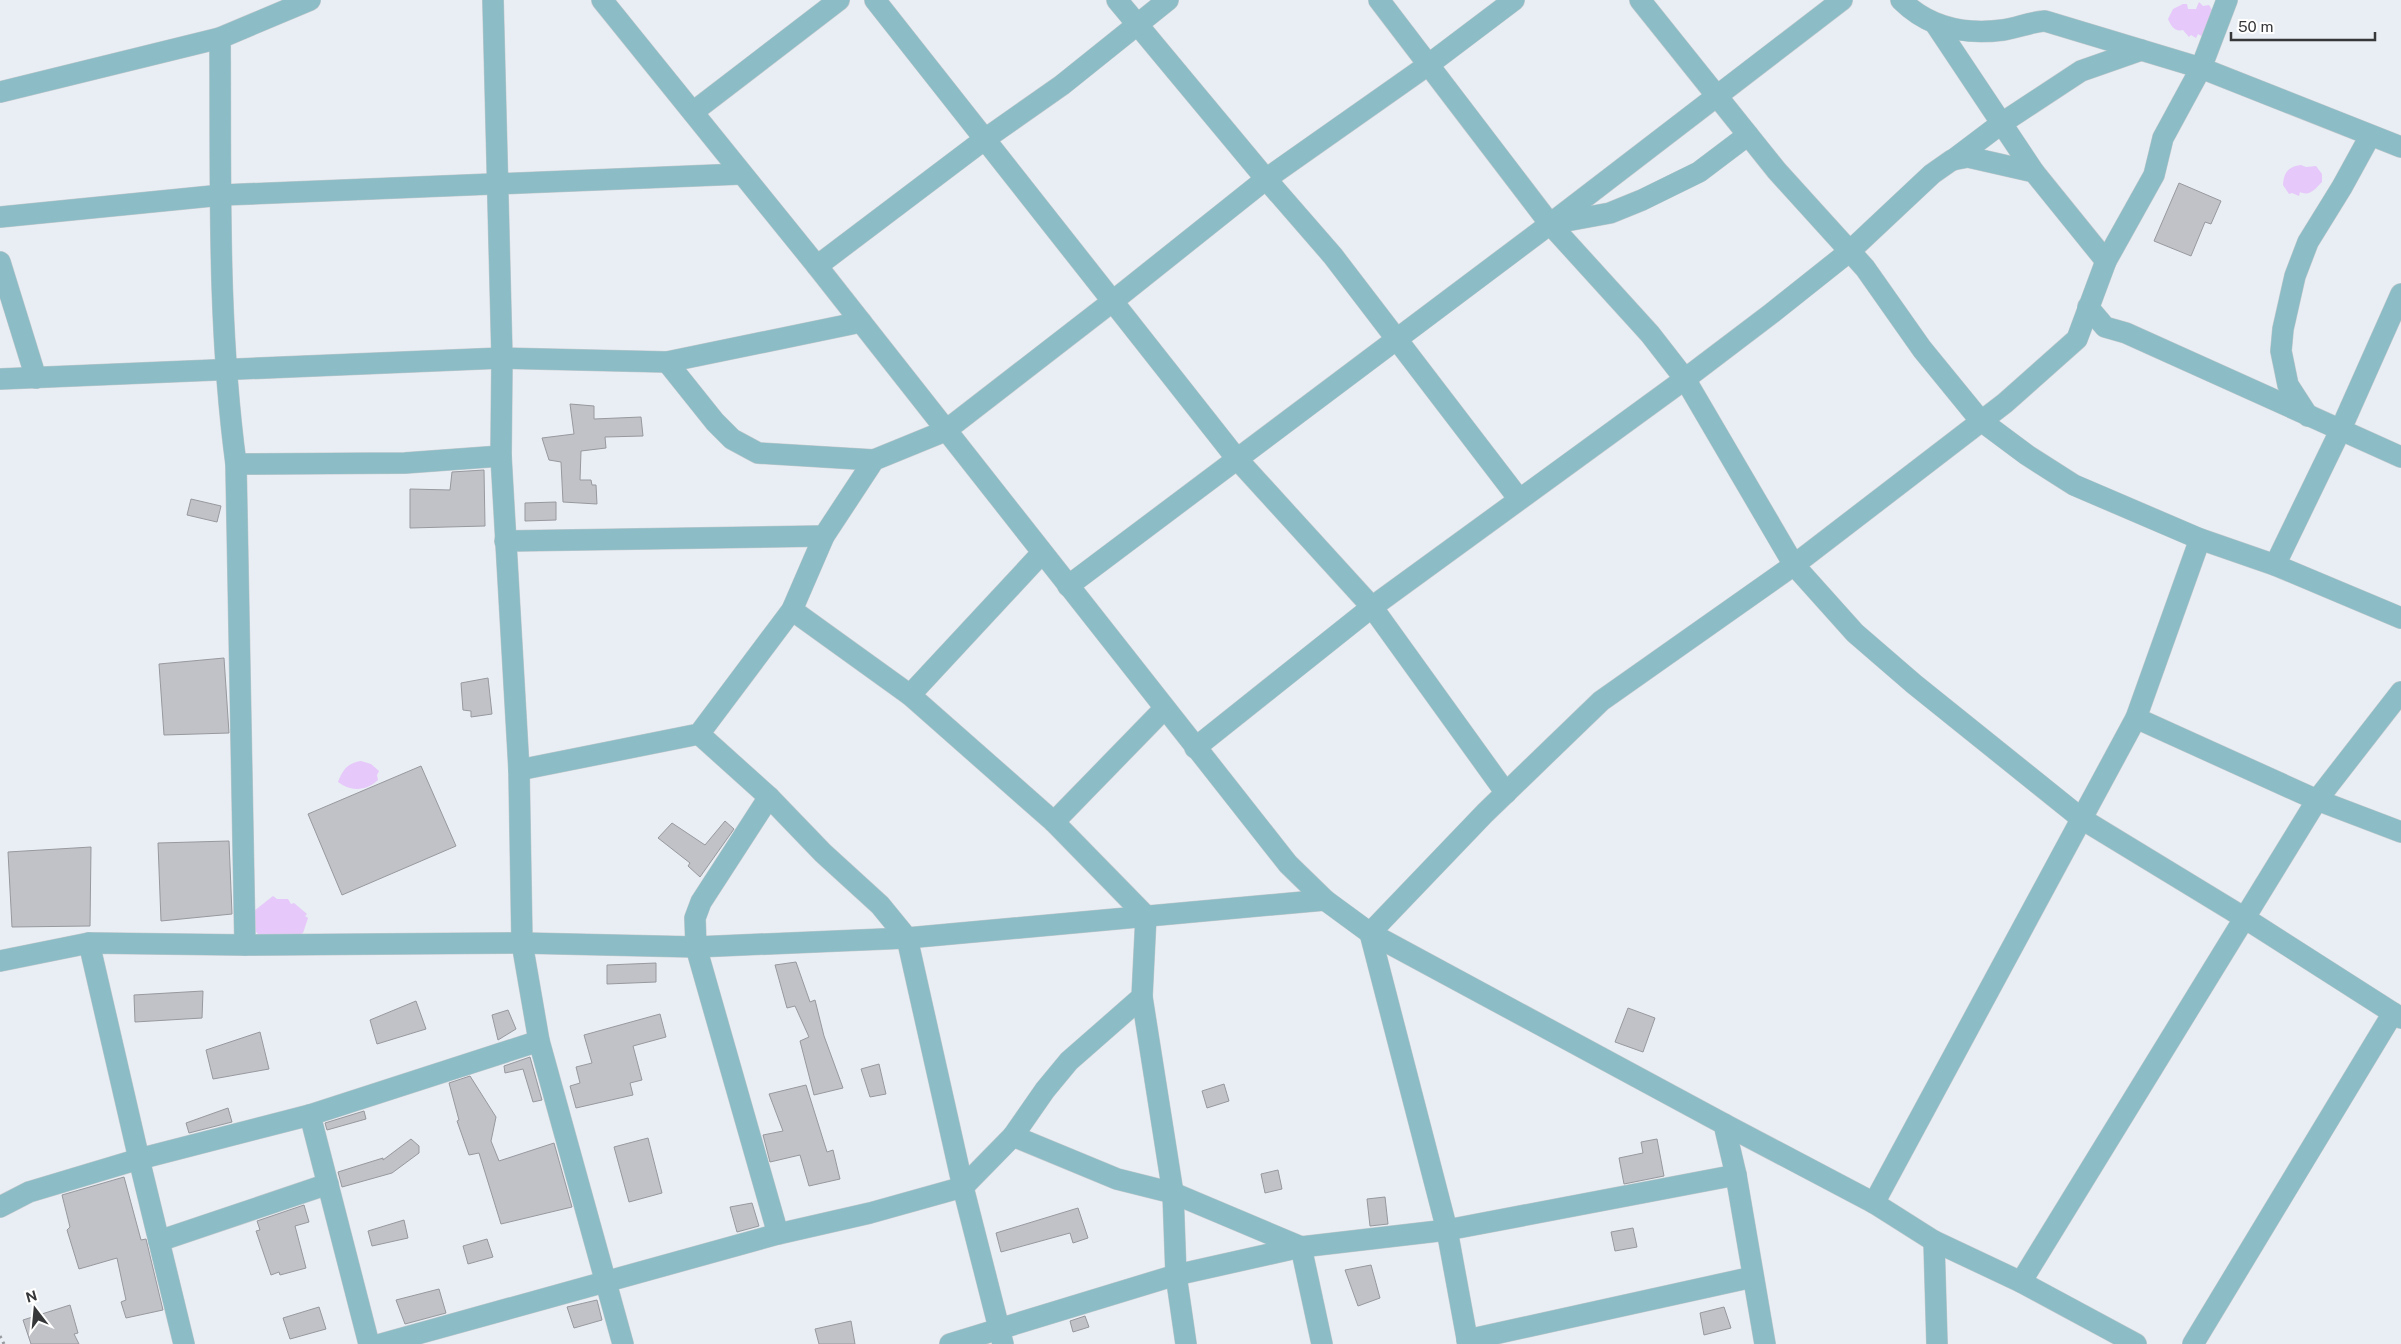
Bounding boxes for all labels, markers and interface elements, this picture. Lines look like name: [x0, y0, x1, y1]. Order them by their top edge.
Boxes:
scale bar: [2231, 10, 2375, 42]
text: 50 m: [2238, 18, 2273, 35]
north arrow: [10, 1284, 60, 1334]
text: N: [24, 1287, 39, 1306]

